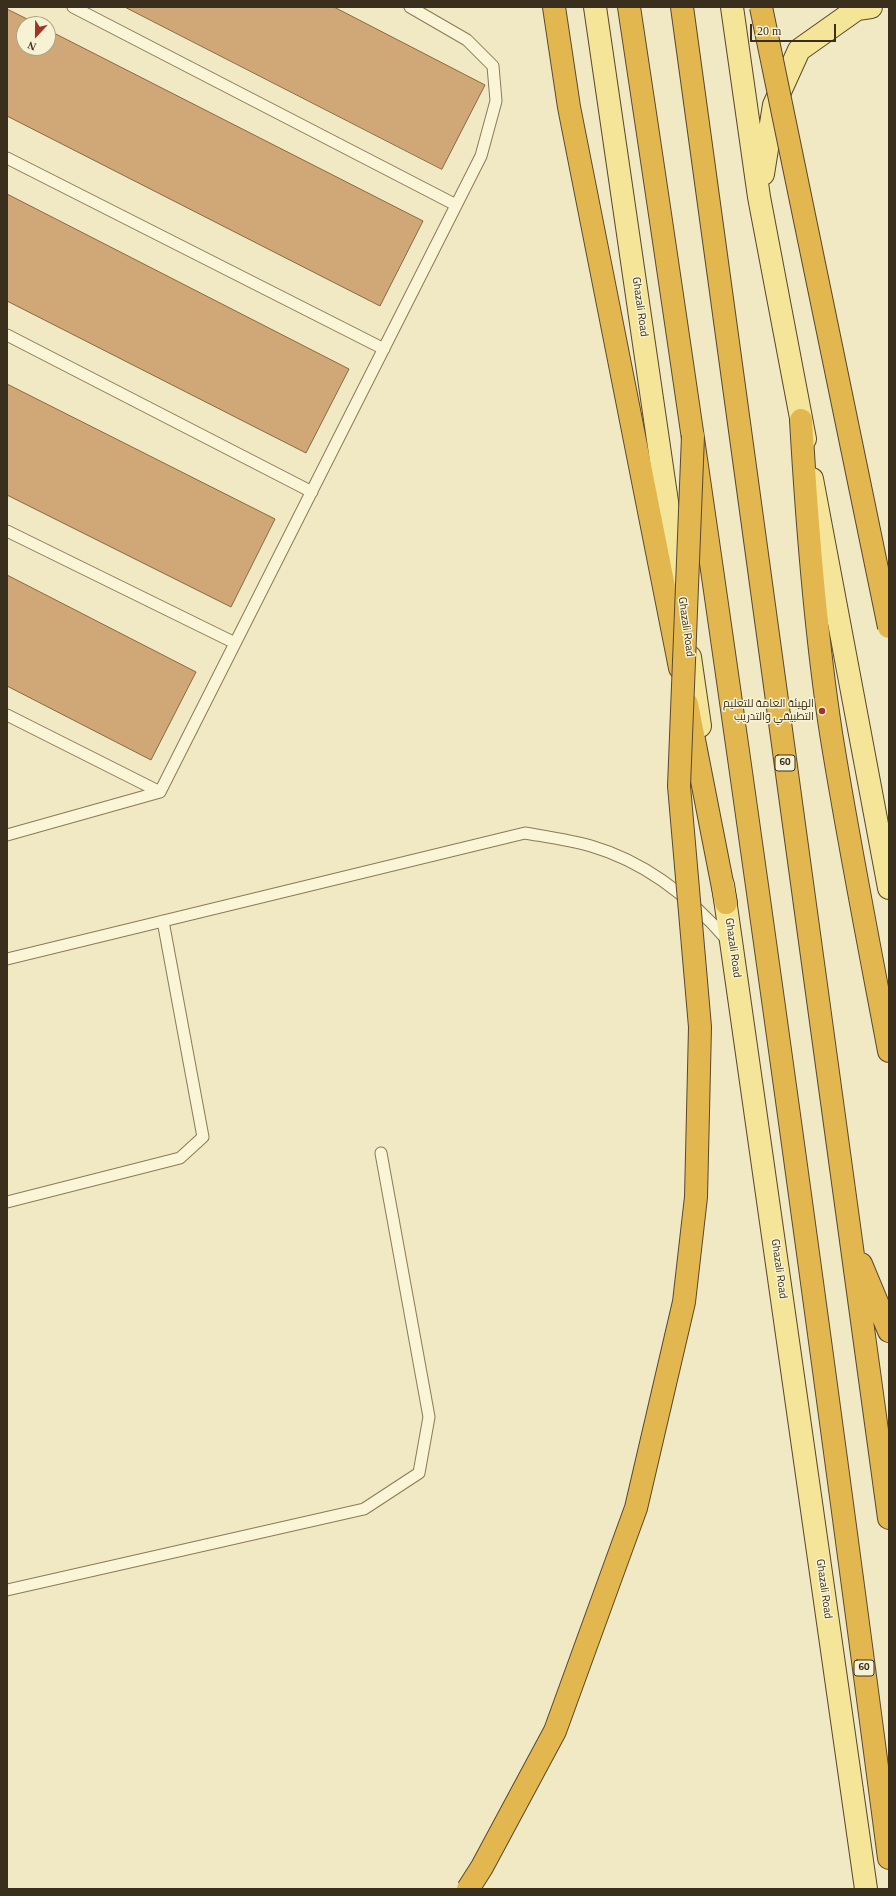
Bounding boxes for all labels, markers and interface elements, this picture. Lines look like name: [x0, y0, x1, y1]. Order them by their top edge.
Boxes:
north arrow: [16, 16, 56, 56]
scale bar: [752, 16, 838, 42]
text: 20 m: [757, 24, 781, 38]
text: N: [26, 39, 38, 53]
street label: Ghazali Road: [628, 276, 650, 338]
street label: Ghazali Road: [674, 596, 696, 658]
place label: الهيئة العامة للتعليم التطبيقي والتدريب: [723, 698, 814, 724]
marker: الهيئة العامة للتعليم التطبيقي والتدريب: [817, 706, 827, 716]
road number: 60: [775, 755, 795, 771]
street label: Ghazali Road: [721, 917, 743, 979]
street label: Ghazali Road: [767, 1238, 789, 1300]
street label: Ghazali Road: [812, 1558, 834, 1620]
road number: 60: [854, 1660, 874, 1676]

